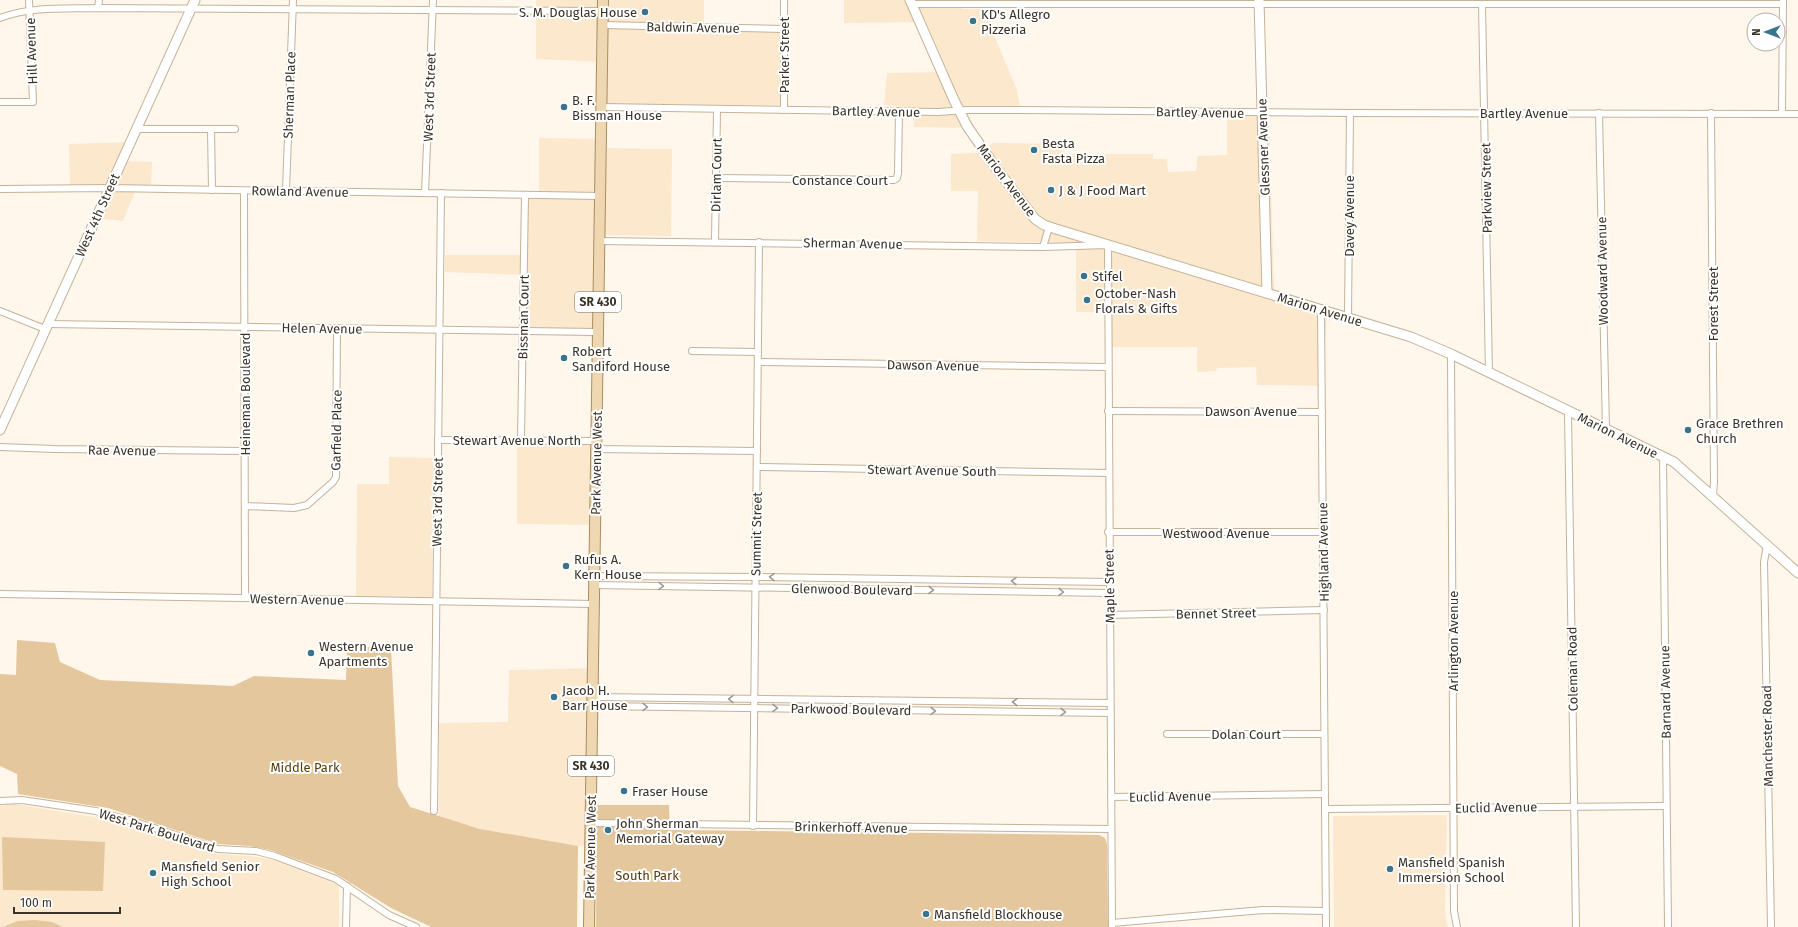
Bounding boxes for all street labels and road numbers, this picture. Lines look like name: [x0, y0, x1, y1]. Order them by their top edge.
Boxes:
street label: Hill Avenue: [23, 17, 40, 85]
street label: Parker Street: [777, 17, 792, 93]
street label: Baldwin Avenue: [646, 19, 740, 36]
street label: Sherman Place: [280, 51, 299, 139]
street label: West 3rd Street: [420, 52, 439, 142]
street label: Glessner Avenue: [1254, 98, 1273, 196]
street label: Bartley Avenue: [832, 103, 920, 120]
street label: Bartley Avenue: [1156, 104, 1244, 121]
street label: Bartley Avenue: [1480, 106, 1568, 121]
street label: Dirlam Court: [708, 137, 725, 212]
street label: Marion Avenue: [974, 141, 1039, 220]
street label: Parkview Street: [1478, 142, 1495, 234]
street label: West 4th Street: [72, 171, 123, 259]
street label: Constance Court: [792, 173, 888, 188]
street label: Davey Avenue: [1342, 175, 1357, 257]
street label: Rowland Avenue: [251, 183, 349, 200]
street label: Woodward Avenue: [1594, 216, 1611, 326]
street label: Sherman Avenue: [803, 235, 903, 252]
street label: Forest Street: [1706, 266, 1721, 341]
street label: Bissman Court: [515, 274, 532, 360]
street label: Marion Avenue: [1276, 289, 1364, 329]
road number: SR 430: [575, 292, 621, 312]
street label: Helen Avenue: [281, 320, 363, 337]
street label: Heineman Boulevard: [238, 332, 253, 456]
street label: Dawson Avenue: [887, 357, 979, 374]
street label: Garfield Place: [328, 389, 345, 471]
street label: Dawson Avenue: [1205, 404, 1297, 419]
street label: Marion Avenue: [1575, 409, 1660, 461]
street label: Park Avenue West: [588, 411, 605, 515]
street label: Stewart Avenue North: [453, 433, 581, 448]
street label: Rae Avenue: [88, 442, 156, 459]
street label: West 3rd Street: [429, 457, 446, 547]
street label: Stewart Avenue South: [867, 462, 997, 479]
street label: Summit Street: [748, 492, 765, 576]
street label: Highland Avenue: [1315, 502, 1332, 602]
street label: Westwood Avenue: [1162, 526, 1270, 541]
street label: Maple Street: [1101, 548, 1118, 623]
street label: Glenwood Boulevard: [791, 581, 913, 598]
street label: Western Avenue: [250, 591, 344, 608]
street label: Arlington Avenue: [1446, 591, 1461, 691]
street label: Bennet Street: [1176, 605, 1257, 622]
street label: Coleman Road: [1564, 627, 1581, 711]
street label: Barnard Avenue: [1657, 645, 1674, 739]
street label: Manchester Road: [1759, 685, 1776, 787]
street label: Parkwood Boulevard: [790, 701, 912, 718]
street label: Dolan Court: [1211, 727, 1281, 742]
road number: SR 430: [568, 756, 614, 776]
street label: Euclid Avenue: [1129, 788, 1211, 805]
street label: Park Avenue West: [582, 795, 599, 899]
street label: Euclid Avenue: [1455, 799, 1537, 816]
street label: West Park Boulevard: [97, 806, 217, 855]
street label: Brinkerhoff Avenue: [794, 819, 908, 836]

